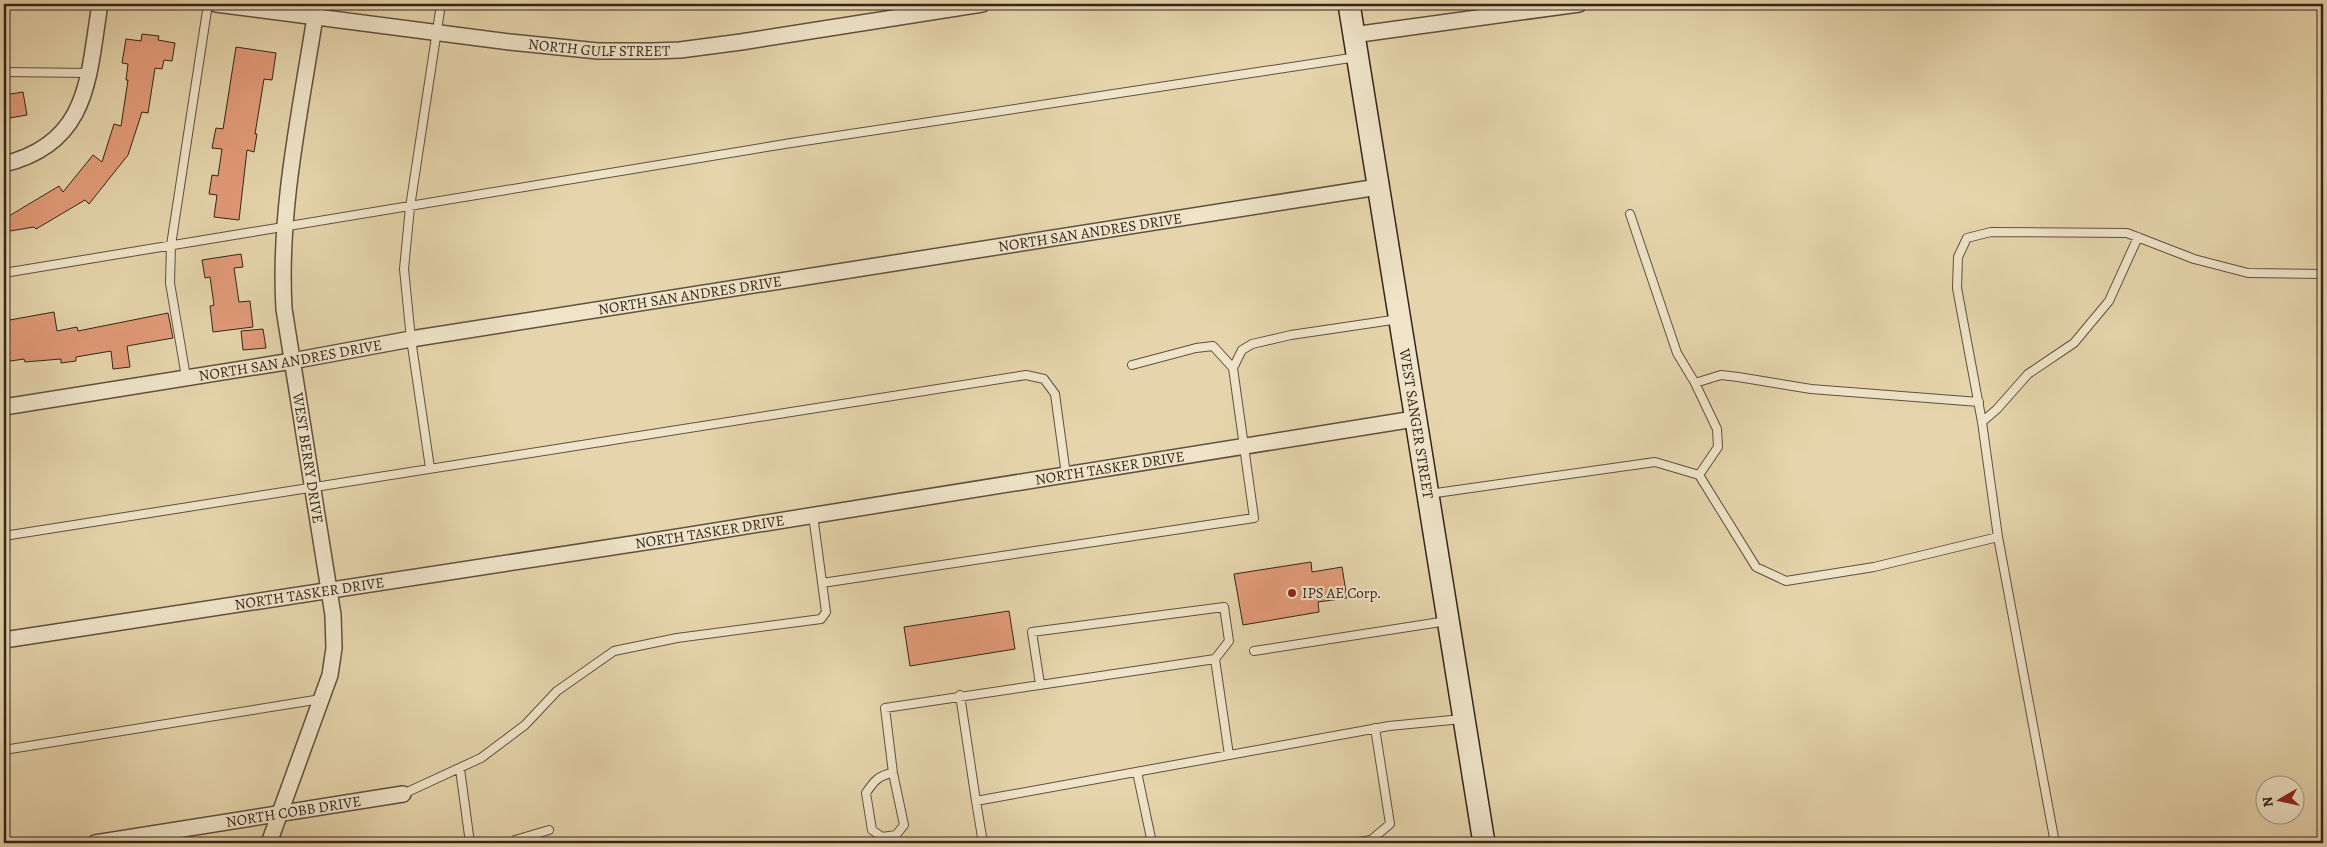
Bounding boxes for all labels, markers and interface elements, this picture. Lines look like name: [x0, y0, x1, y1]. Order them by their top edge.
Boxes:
street label: NORTH GULF STREET: [527, 34, 671, 61]
street label: NORTH SAN ANDRES DRIVE: [997, 208, 1183, 257]
street label: NORTH SAN ANDRES DRIVE: [597, 271, 783, 319]
street label: NORTH SAN ANDRES DRIVE: [197, 335, 383, 386]
street label: WEST SANGER STREET: [1394, 346, 1439, 501]
street label: WEST BERRY DRIVE: [288, 390, 328, 525]
street label: NORTH TASKER DRIVE: [1034, 446, 1186, 490]
street label: NORTH TASKER DRIVE: [634, 510, 786, 553]
street label: NORTH TASKER DRIVE: [233, 572, 386, 615]
place label: IPS AE Corp.: [1302, 583, 1381, 603]
marker: IPS AE Corp.: [1286, 587, 1298, 599]
north arrow: [2254, 774, 2304, 824]
street label: NORTH COBB DRIVE: [224, 791, 363, 832]
text: N: [2257, 795, 2278, 808]

